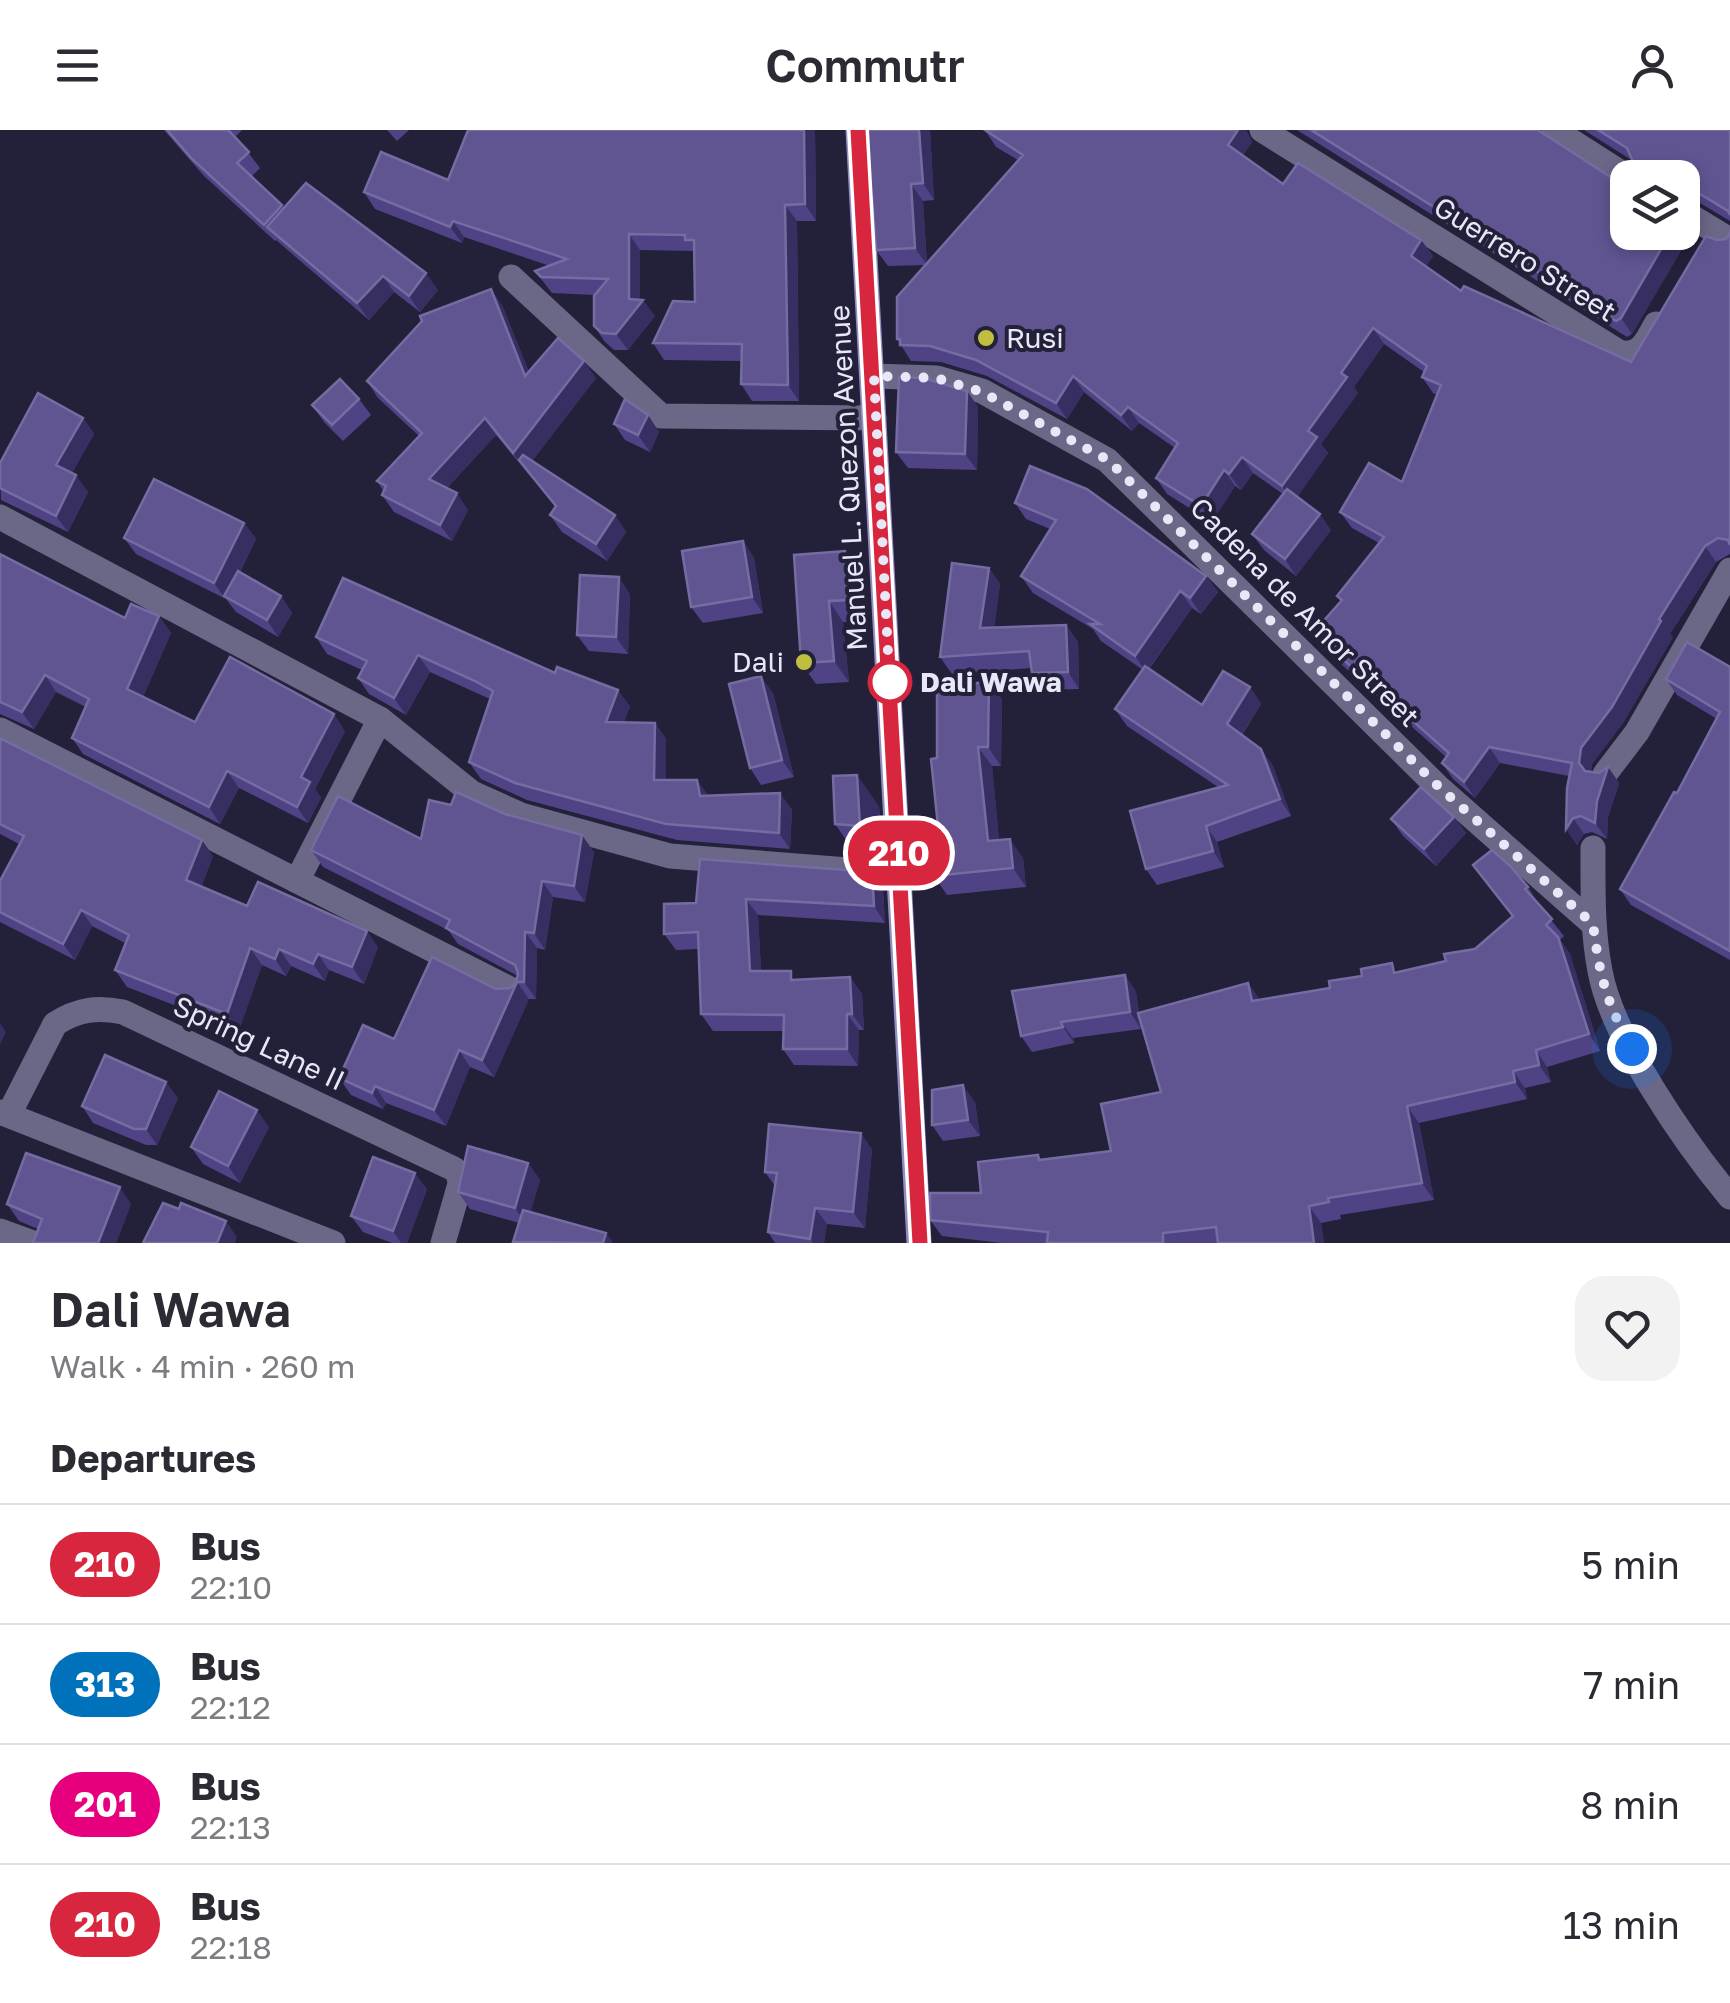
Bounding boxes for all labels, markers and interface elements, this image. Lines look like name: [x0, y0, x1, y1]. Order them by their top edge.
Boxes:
icon: menu: [50, 38, 105, 93]
text: Commutr: [765, 38, 965, 92]
icon: person: [1625, 38, 1680, 93]
map controls: [1610, 160, 1700, 250]
button: layers: [1610, 160, 1700, 250]
street label: Guerrero Street: [1428, 189, 1622, 328]
street label: Manuel L. Quezon Avenue: [822, 304, 873, 652]
place label: Rusi: [1006, 321, 1064, 354]
marker: Rusi: [975, 327, 997, 349]
street label: Cadena de Amor Street: [1184, 490, 1427, 733]
place label: Dali: [732, 645, 784, 678]
marker: Dali: [793, 651, 815, 673]
marker: Dali Wawa: [869, 661, 911, 703]
place label: Dali Wawa: [920, 665, 1062, 698]
line badge: 210: [842, 820, 956, 886]
text: 210: [868, 832, 930, 874]
street label: Spring Lane II: [168, 988, 350, 1097]
your location: [1607, 1024, 1657, 1074]
button: heart: [1575, 1276, 1680, 1381]
text: Dali Wawa: [50, 1280, 291, 1338]
text: Walk · 4 min · 260 m: [50, 1347, 355, 1385]
text: Departures: [50, 1435, 256, 1480]
text: Bus: [190, 1523, 261, 1568]
text: 5 min: [1581, 1542, 1680, 1587]
text: 210: [74, 1543, 136, 1585]
text: 22:10: [190, 1568, 272, 1606]
text: Bus: [190, 1643, 261, 1688]
text: 7 min: [1583, 1662, 1680, 1707]
text: 313: [75, 1663, 135, 1705]
text: 22:12: [190, 1688, 271, 1726]
text: Bus: [190, 1763, 261, 1808]
text: 8 min: [1580, 1782, 1680, 1827]
text: 201: [74, 1783, 136, 1825]
text: 22:13: [190, 1808, 271, 1846]
text: Bus: [190, 1883, 261, 1928]
text: 13 min: [1563, 1902, 1680, 1947]
text: 210: [74, 1903, 136, 1945]
text: 22:18: [190, 1928, 272, 1966]

